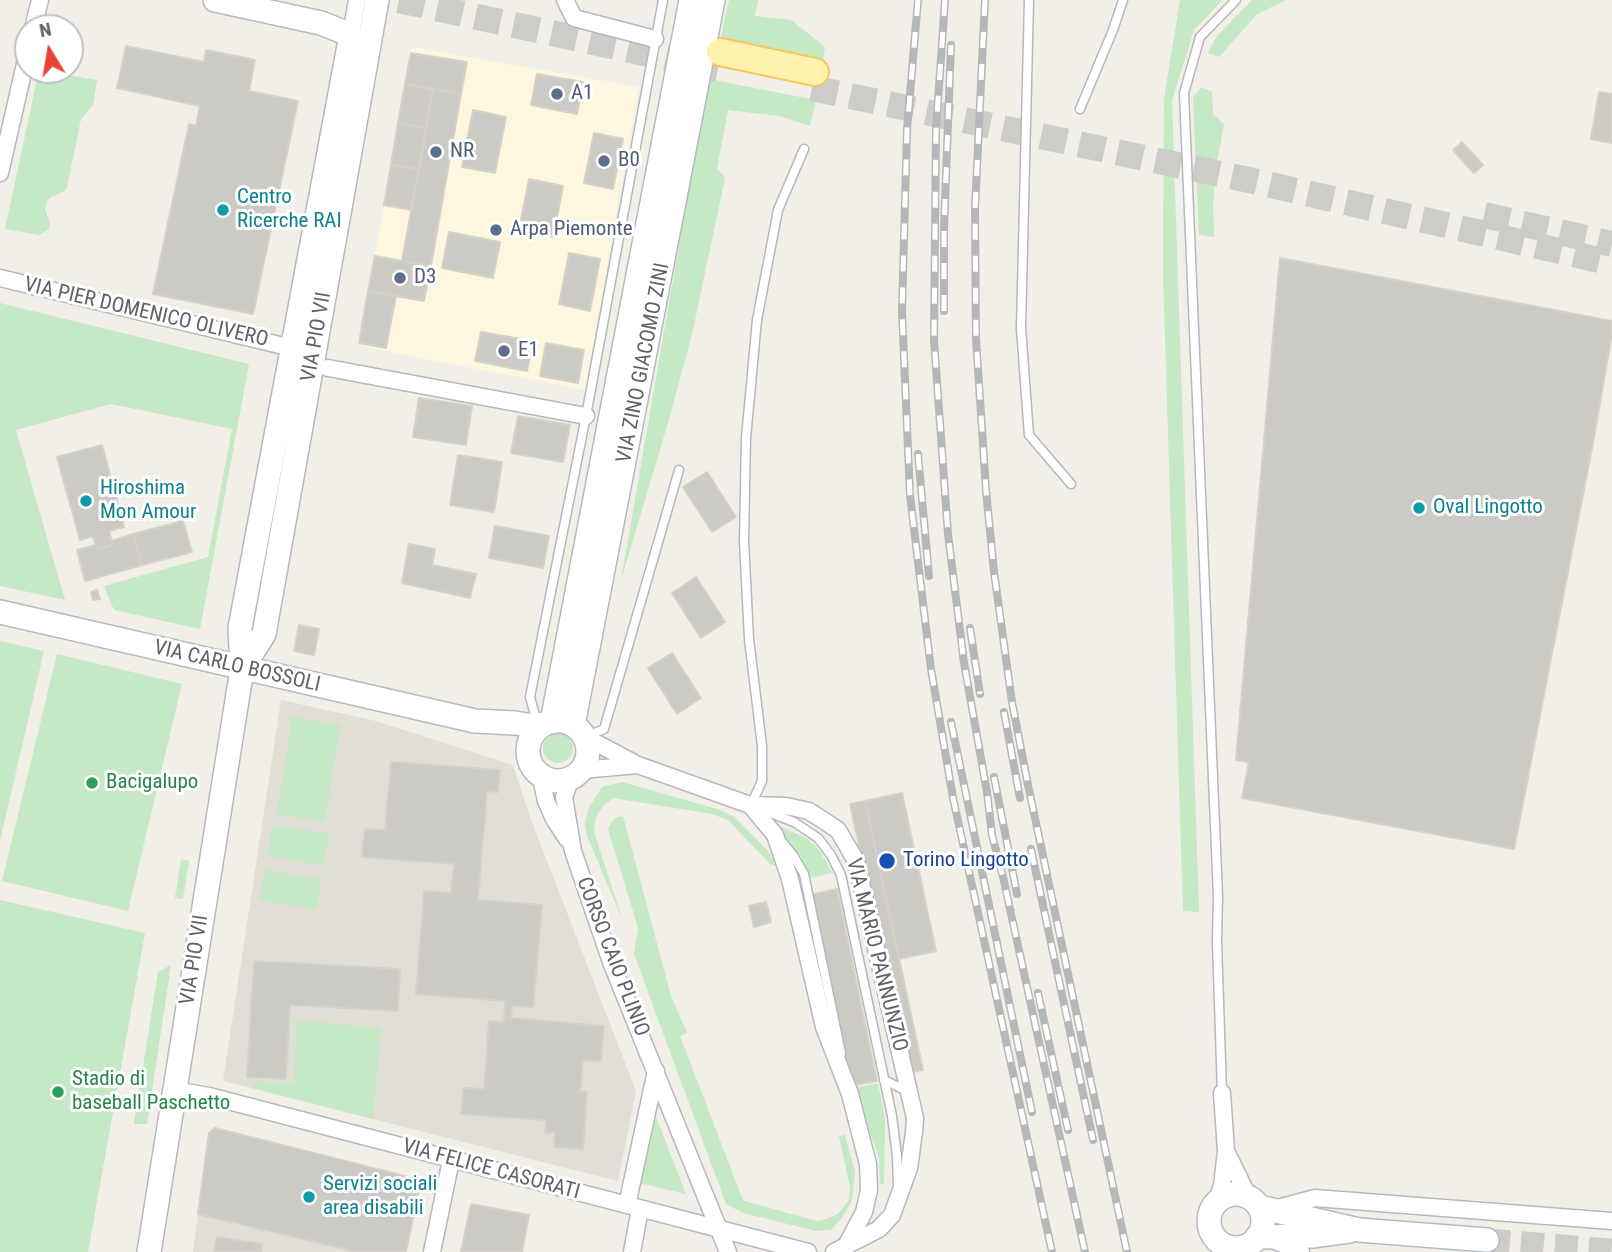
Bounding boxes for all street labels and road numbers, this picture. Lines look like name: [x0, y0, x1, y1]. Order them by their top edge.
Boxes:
street label: VIA ZINO GIACOMO ZINI: [612, 261, 676, 465]
street label: VIA PIER DOMENICO OLIVERO: [21, 273, 271, 353]
street label: VIA PIO VII: [297, 290, 337, 384]
street label: VIA CARLO BOSSOLI: [151, 636, 323, 698]
street label: VIA MARIO PANNUNZIO: [840, 856, 912, 1054]
street label: CORSO CAIO PLINIO: [570, 874, 654, 1040]
street label: VIA PIO VII: [175, 913, 215, 1007]
street label: VIA FELICE CASORATI: [399, 1134, 583, 1206]

